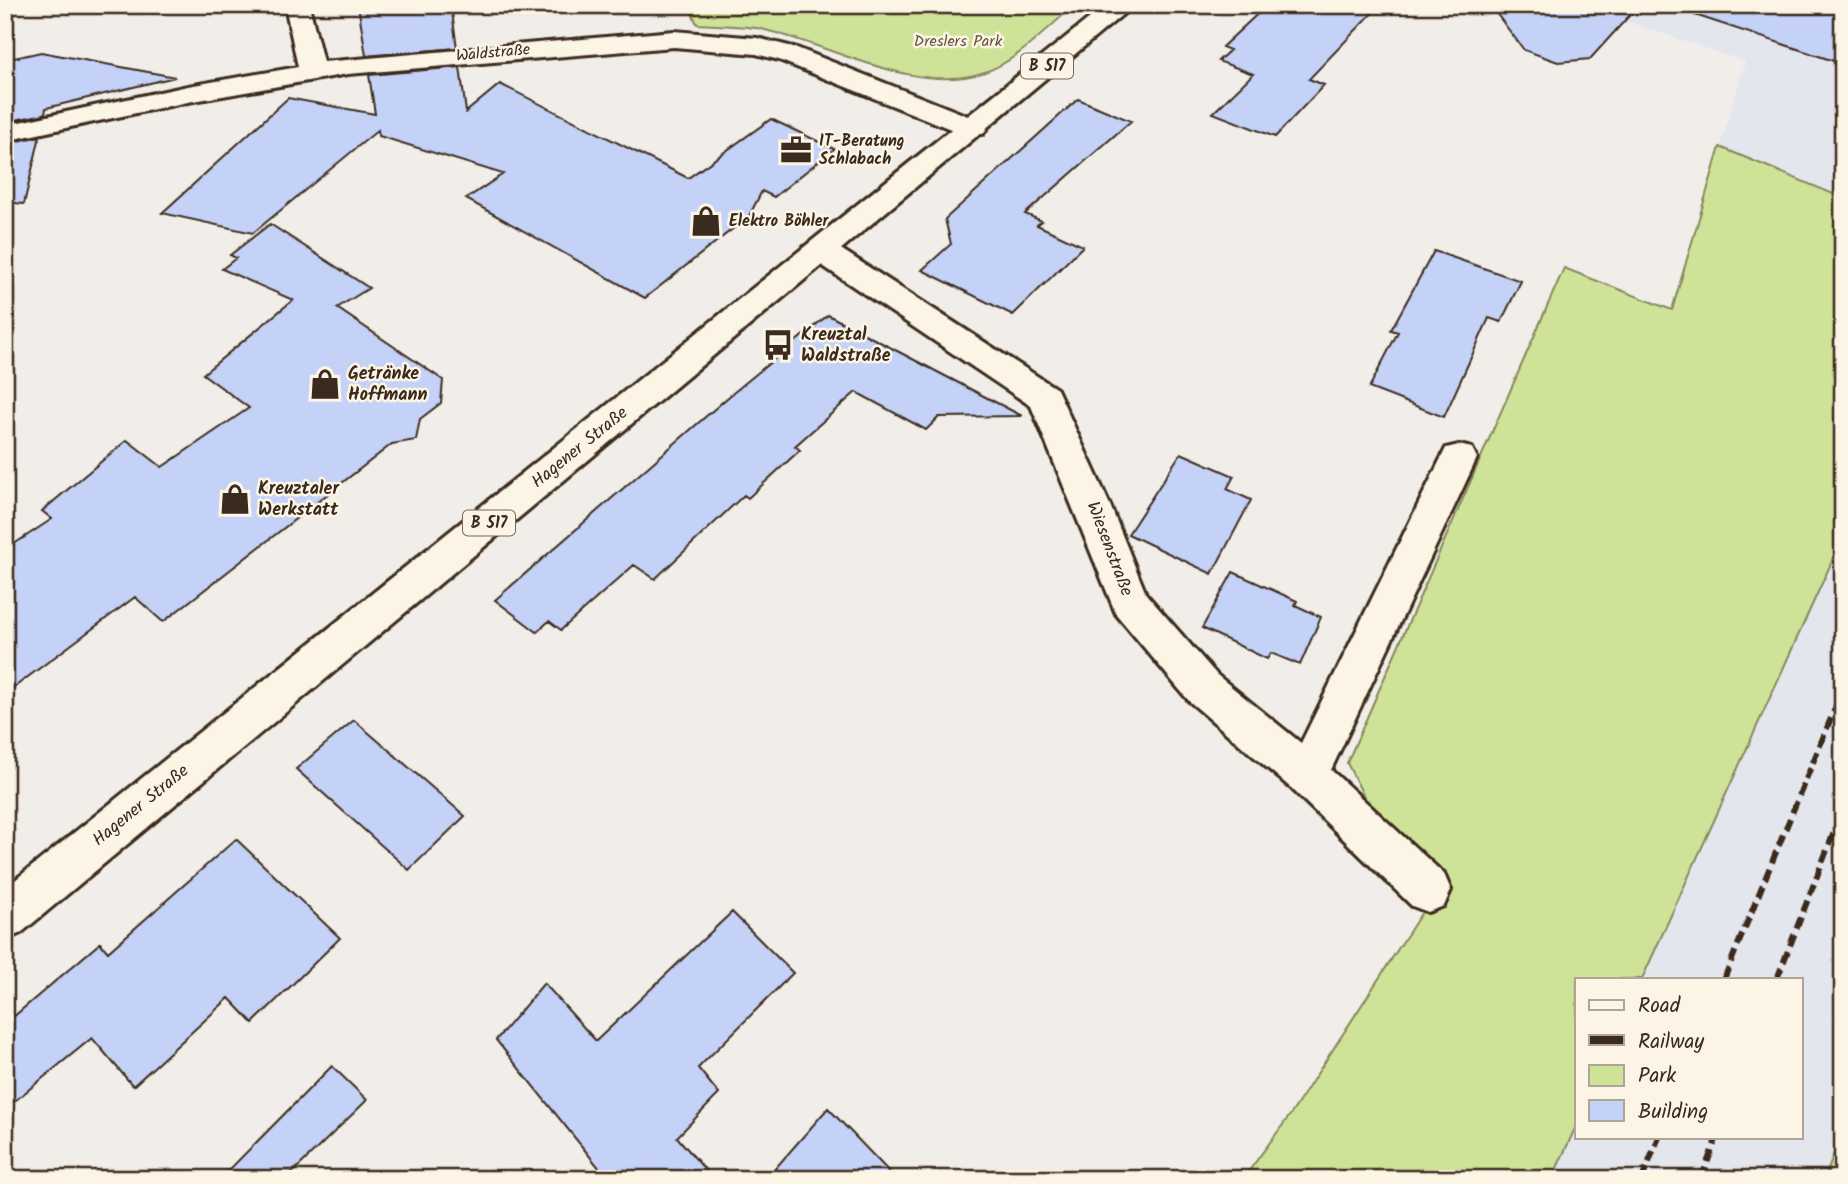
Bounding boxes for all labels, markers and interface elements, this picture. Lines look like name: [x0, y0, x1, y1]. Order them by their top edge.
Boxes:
park label: Dreslers Park: [914, 29, 1003, 54]
street label: Waldstraße: [455, 37, 531, 69]
road number: B 517: [1021, 54, 1073, 78]
place label: IT-Beratung Schlabach: [819, 129, 904, 172]
office icon: IT-Beratung Schlabach: [779, 133, 813, 167]
shop icon: Elektro Böhler: [689, 204, 723, 238]
place label: Elektro Böhler: [729, 209, 830, 234]
place label: Kreuztal Waldstraße: [801, 321, 891, 371]
bus stop icon: Kreuztal Waldstraße: [761, 328, 795, 362]
place label: Getränke Hoffmann: [348, 360, 427, 410]
shop icon: Getränke Hoffmann: [308, 367, 342, 401]
street label: Hagener Straße: [525, 400, 635, 496]
place label: Kreuztaler Werkstatt: [258, 475, 340, 525]
shop icon: Kreuztaler Werkstatt: [218, 482, 252, 516]
street label: Wiesenstraße: [1078, 497, 1140, 601]
road number: B 517: [463, 510, 515, 536]
street label: Hagener Straße: [86, 758, 196, 854]
legend: [1575, 978, 1802, 1138]
text: Road: [1638, 990, 1681, 1023]
text: Railway: [1638, 1026, 1704, 1059]
text: Park: [1638, 1060, 1676, 1093]
text: Building: [1638, 1096, 1708, 1129]

